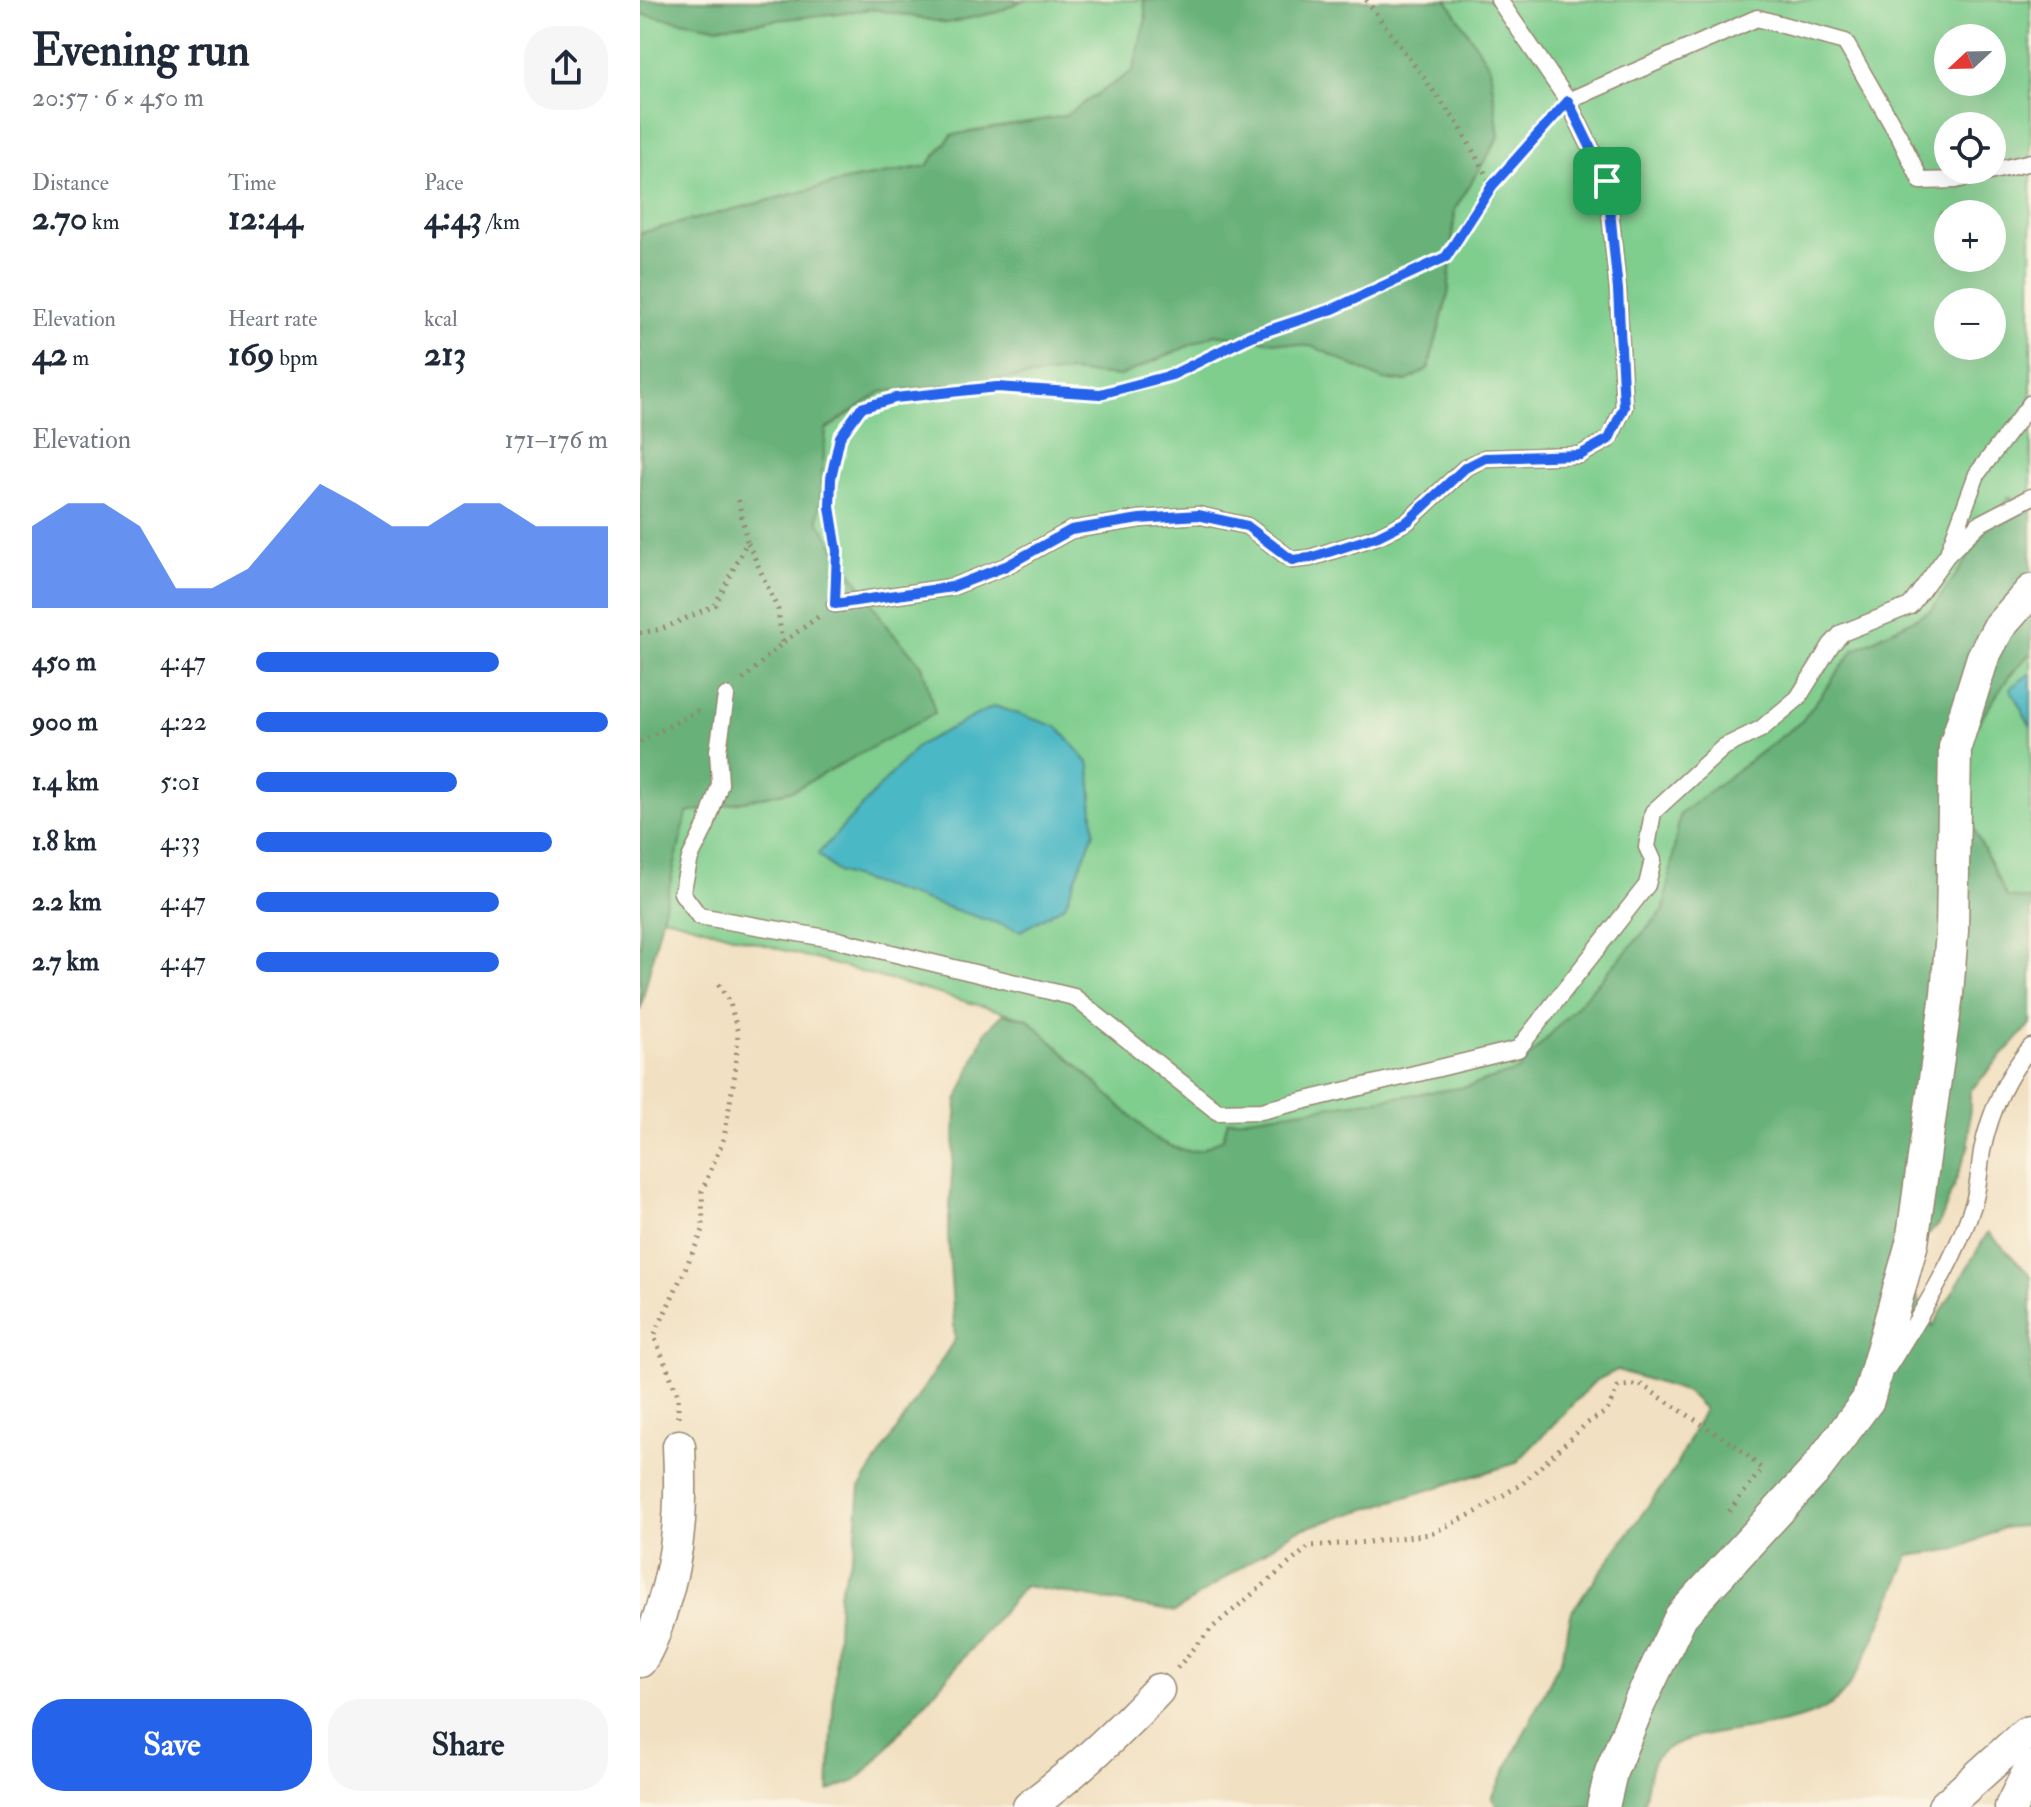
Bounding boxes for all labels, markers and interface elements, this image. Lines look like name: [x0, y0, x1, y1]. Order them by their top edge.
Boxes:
text: Evening run: [32, 24, 250, 79]
north arrow: [1934, 24, 2006, 96]
map controls: [1934, 24, 2006, 360]
button: share: [524, 26, 608, 110]
text: 20:57 · 6 × 450 m: [32, 82, 204, 114]
button: locate: [1934, 112, 2006, 184]
pin: [1573, 147, 1641, 215]
icon: arrive: [1585, 159, 1629, 203]
text: Distance: [32, 169, 109, 197]
text: Time: [228, 169, 276, 197]
text: Pace: [424, 169, 463, 197]
text: 2.70: [32, 197, 87, 240]
text: 12:44: [228, 197, 302, 240]
text: 4:43: [424, 197, 482, 240]
button: +: [1934, 200, 2006, 272]
text: km: [87, 208, 120, 236]
text: /km: [482, 208, 520, 236]
button: −: [1934, 288, 2006, 360]
text: Elevation: [32, 305, 116, 333]
text: Heart rate: [228, 305, 318, 333]
text: kcal: [424, 305, 458, 333]
text: 42: [32, 333, 68, 376]
text: 169: [228, 333, 275, 376]
text: 213: [424, 333, 466, 376]
text: m: [68, 344, 89, 372]
text: bpm: [275, 344, 318, 372]
text: Elevation: [32, 424, 131, 456]
text: 171–176 m: [504, 424, 608, 456]
text: 450 m: [32, 646, 96, 678]
text: 4:47: [160, 646, 206, 678]
text: 900 m: [32, 706, 98, 738]
text: 4:22: [160, 706, 207, 738]
text: 1.4 km: [32, 766, 99, 798]
text: 5:01: [160, 766, 200, 798]
text: 1.8 km: [32, 826, 97, 858]
text: 4:33: [160, 826, 200, 858]
text: 2.2 km: [32, 886, 101, 918]
text: 4:47: [160, 886, 206, 918]
text: 2.7 km: [32, 946, 99, 978]
text: 4:47: [160, 946, 206, 978]
button: Save: [32, 1699, 312, 1791]
button: Share: [328, 1699, 608, 1791]

